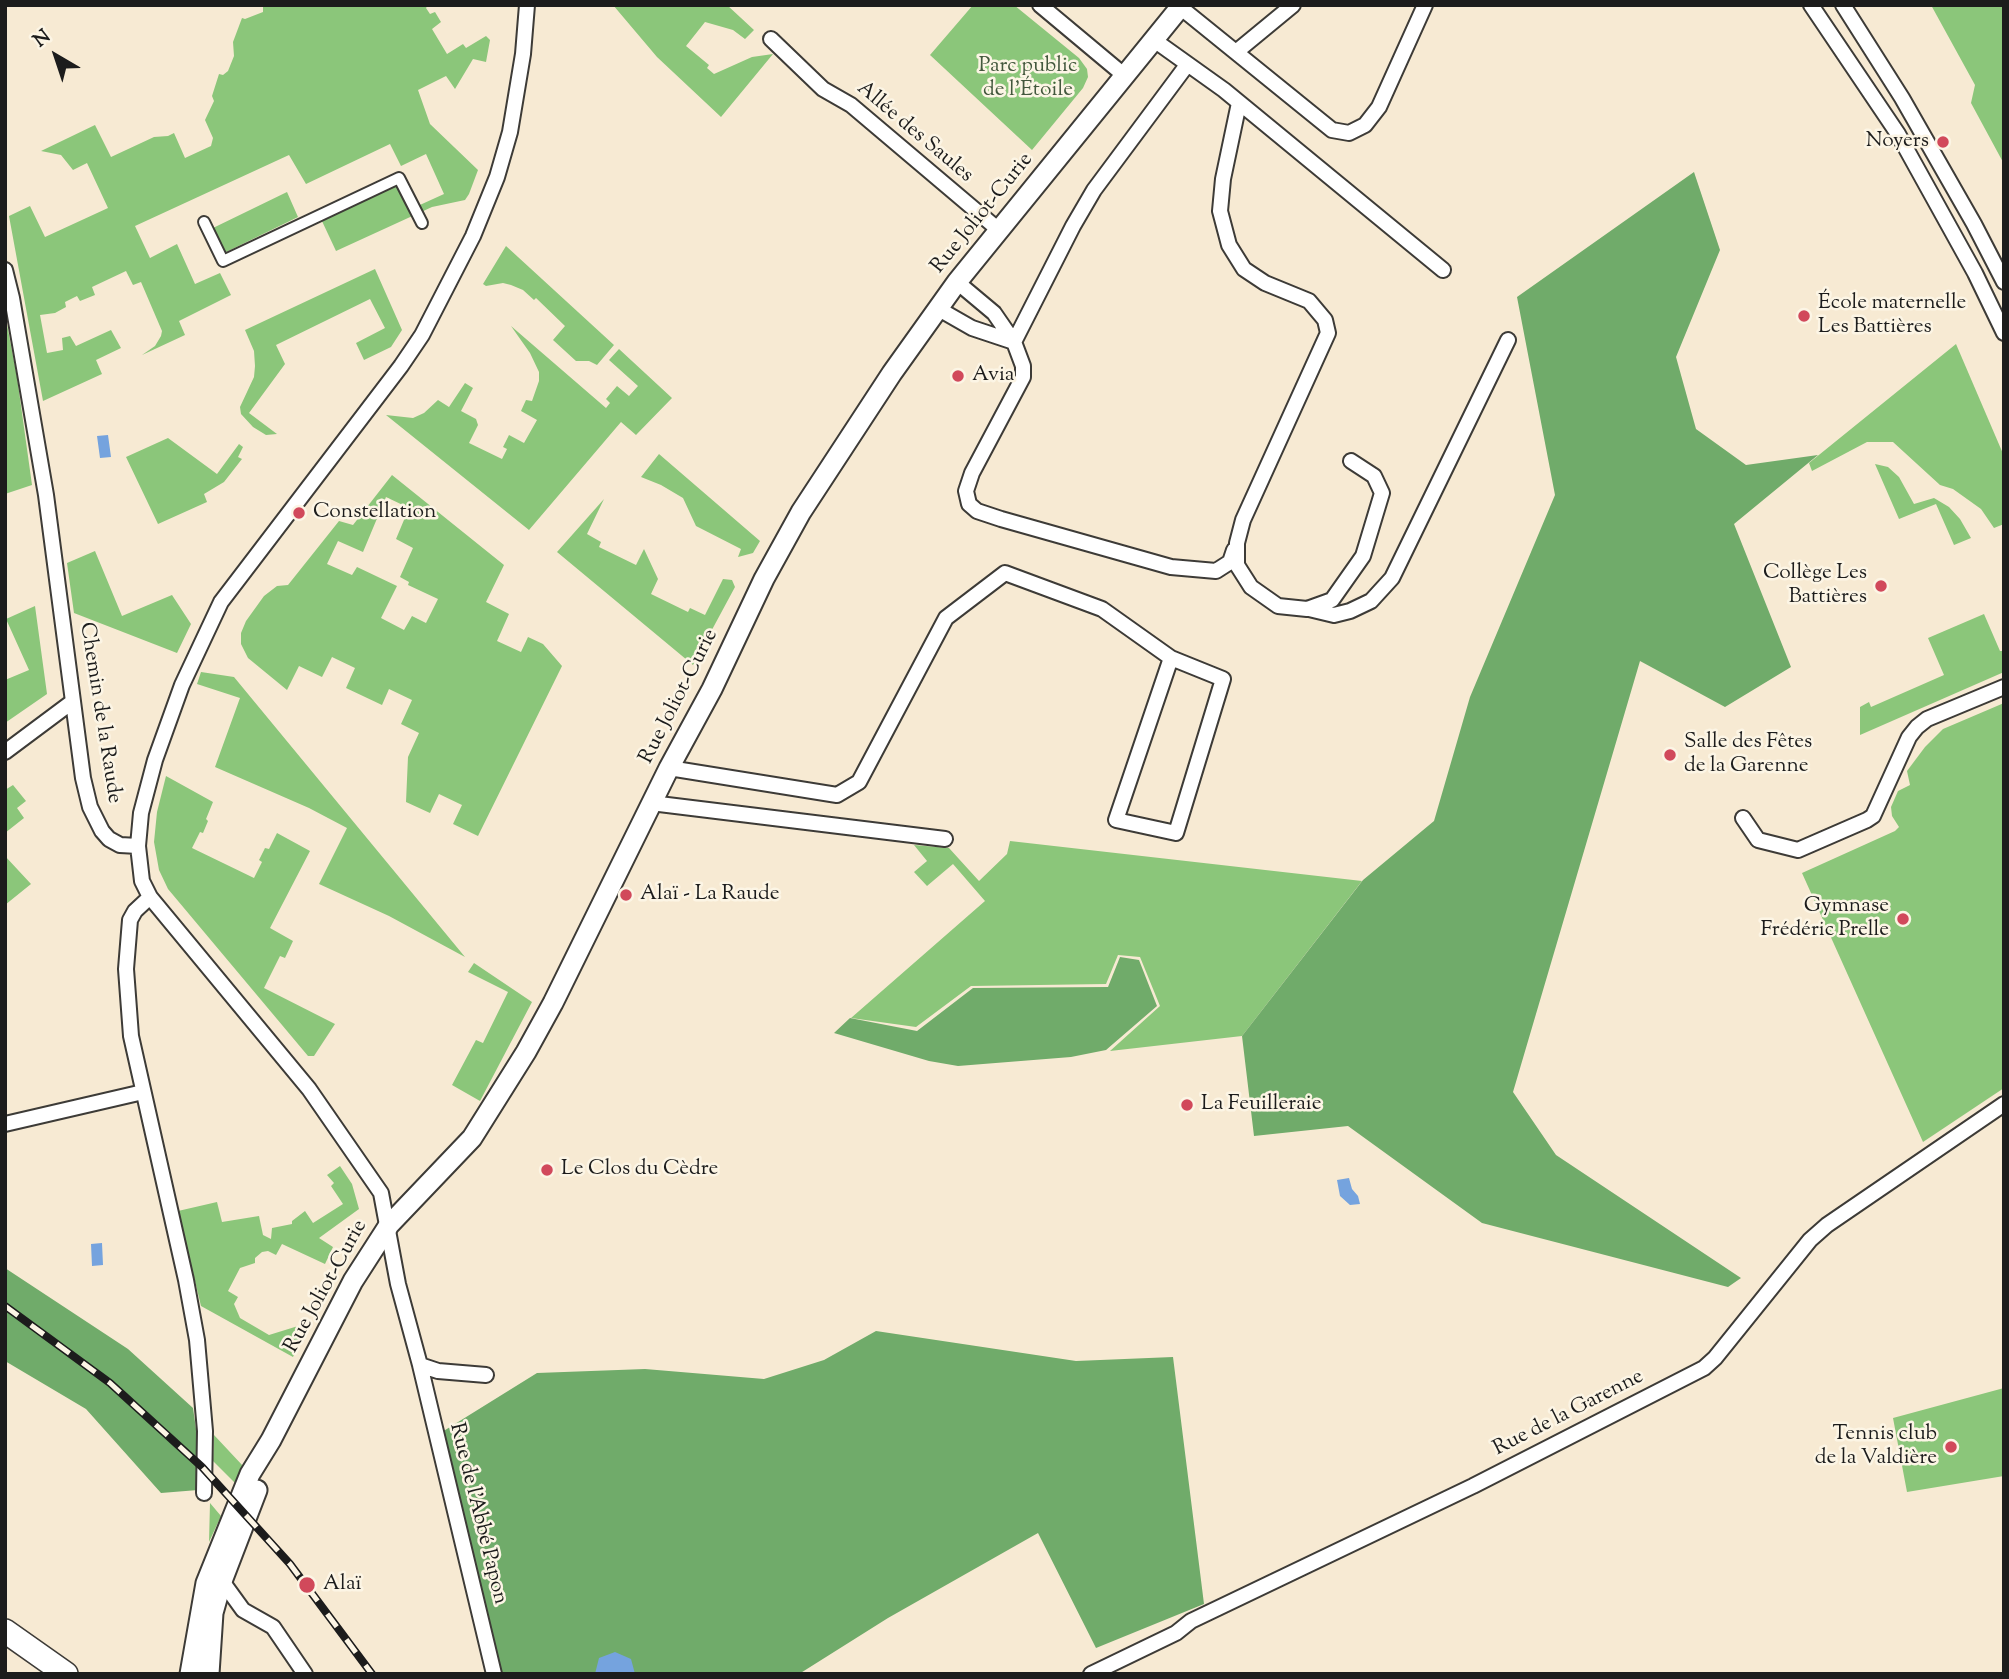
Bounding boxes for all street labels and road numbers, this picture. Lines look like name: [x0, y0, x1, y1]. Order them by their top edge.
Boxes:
street label: Allée des Saules: [851, 77, 977, 189]
street label: Rue Joliot-Curie: [927, 149, 1039, 279]
street label: Chemin de la Raude: [72, 621, 126, 805]
street label: Rue Joliot-Curie: [635, 625, 725, 769]
street label: Rue Joliot-Curie: [280, 1216, 374, 1358]
street label: Rue de la Garenne: [1490, 1365, 1648, 1463]
street label: Rue de l'Abbé Papon: [442, 1421, 512, 1607]

